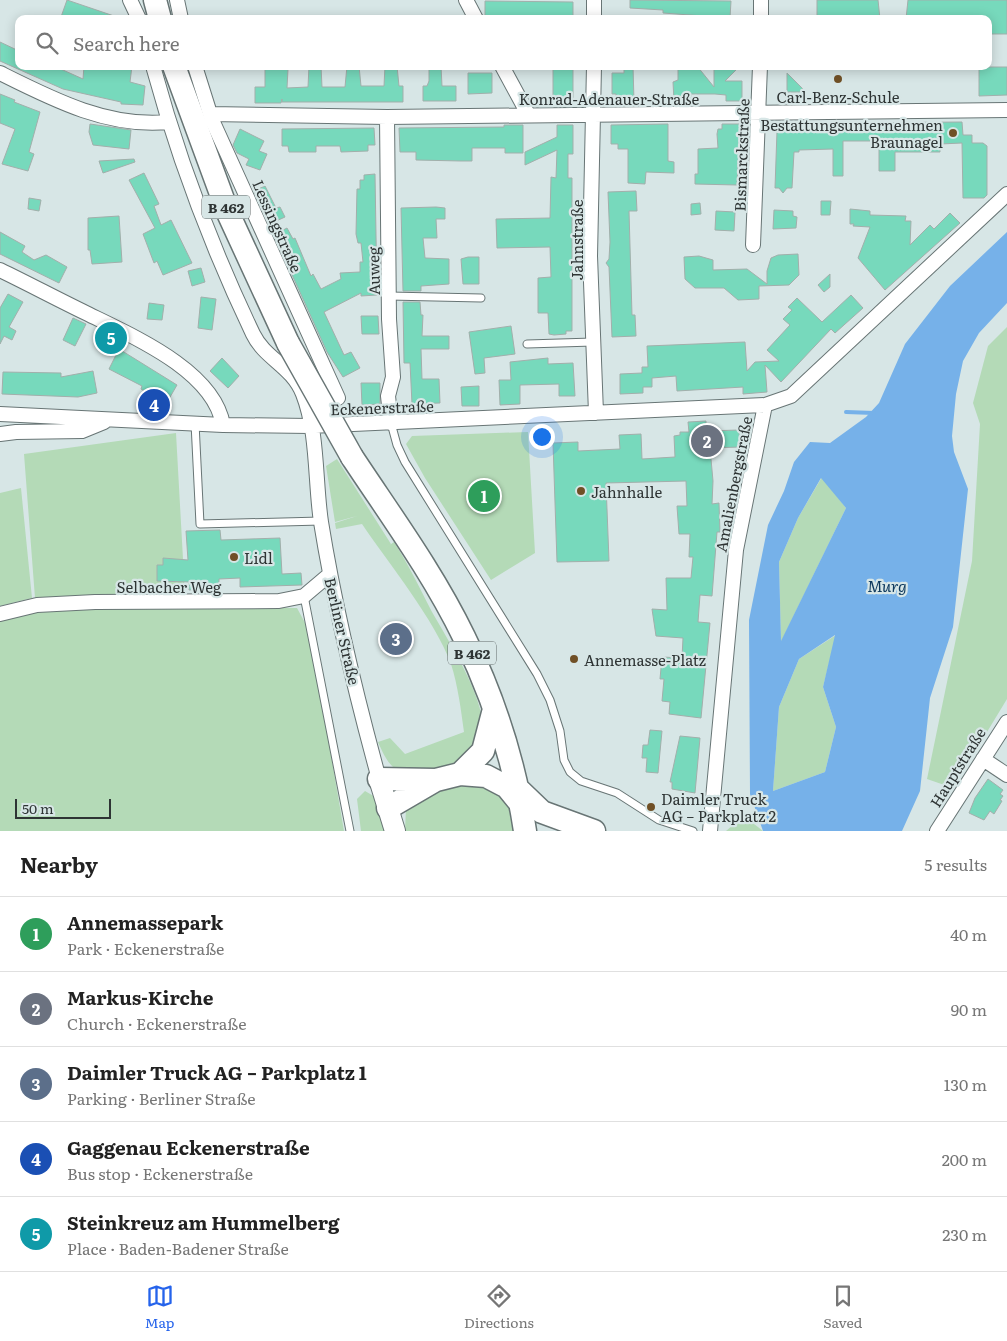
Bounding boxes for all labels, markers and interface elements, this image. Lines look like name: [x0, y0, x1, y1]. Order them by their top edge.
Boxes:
search box: [15, 15, 992, 70]
icon: search: [33, 29, 61, 57]
text: Search here: [73, 29, 180, 57]
marker: Carl-Benz-Schule: [832, 73, 844, 85]
place label: Carl-Benz-Schule: [776, 85, 900, 108]
street label: Konrad-Adenauer-Straße: [519, 87, 700, 110]
street label: Bismarckstraße: [728, 98, 754, 212]
place label: Bestattungsunternehmen Braunagel: [760, 113, 943, 153]
marker: Bestattungsunternehmen Braunagel: [947, 127, 959, 139]
street label: Lessingstraße: [247, 176, 309, 276]
road number: B 462: [202, 196, 250, 218]
street label: Jahnstraße: [565, 199, 588, 280]
street label: Auweg: [361, 246, 385, 295]
pin: 5: [95, 319, 127, 357]
pin: 4: [138, 386, 170, 424]
street label: Eckenerstraße: [330, 394, 434, 420]
street label: Amalienbergstraße: [709, 414, 757, 554]
pin: 2: [691, 422, 723, 460]
your location: [529, 424, 555, 450]
pin: 1: [468, 477, 500, 515]
place label: Jahnhalle: [591, 480, 662, 503]
marker: Jahnhalle: [575, 485, 587, 497]
place label: Lidl: [244, 546, 273, 569]
marker: Lidl: [228, 551, 240, 563]
water label: Murg: [867, 573, 907, 597]
street label: Selbacher Weg: [117, 575, 222, 598]
street label: Berliner Straße: [319, 575, 367, 687]
pin: 3: [380, 620, 412, 658]
road number: B 462: [448, 641, 496, 664]
place label: Annemasse-Platz: [584, 648, 706, 671]
marker: Annemasse-Platz: [568, 653, 580, 665]
street label: Hauptstraße: [923, 723, 991, 811]
place label: Daimler Truck AG − Parkplatz 2: [661, 787, 777, 827]
scale bar: [15, 796, 111, 819]
text: 50 m: [22, 798, 54, 818]
marker: Daimler Truck AG − Parkplatz 2: [645, 801, 657, 813]
text: Nearby: [20, 848, 98, 879]
text: 5 results: [924, 852, 987, 876]
text: Annemassepark: [67, 908, 223, 936]
text: 1: [33, 922, 39, 946]
text: 40 m: [950, 922, 987, 946]
text: Park · Eckenerstraße: [67, 936, 224, 960]
text: Markus-Kirche: [67, 983, 214, 1011]
text: 2: [32, 997, 40, 1021]
text: 90 m: [951, 997, 987, 1021]
text: Church · Eckenerstraße: [67, 1011, 247, 1035]
text: Daimler Truck AG − Parkplatz 1: [67, 1058, 367, 1086]
text: 3: [32, 1072, 40, 1096]
text: 130 m: [944, 1072, 987, 1096]
text: Parking · Berliner Straße: [67, 1086, 256, 1110]
text: Gaggenau Eckenerstraße: [67, 1133, 310, 1161]
text: 4: [31, 1147, 41, 1171]
text: 200 m: [942, 1147, 987, 1171]
text: Bus stop · Eckenerstraße: [67, 1161, 253, 1185]
text: Steinkreuz am Hummelberg: [67, 1208, 339, 1236]
text: 5: [32, 1222, 40, 1246]
text: 230 m: [942, 1222, 987, 1246]
text: Place · Baden-Badener Straße: [67, 1236, 289, 1260]
tab: Map: [145, 1282, 175, 1332]
tab: Directions: [464, 1282, 534, 1332]
tab: Saved: [823, 1282, 862, 1332]

